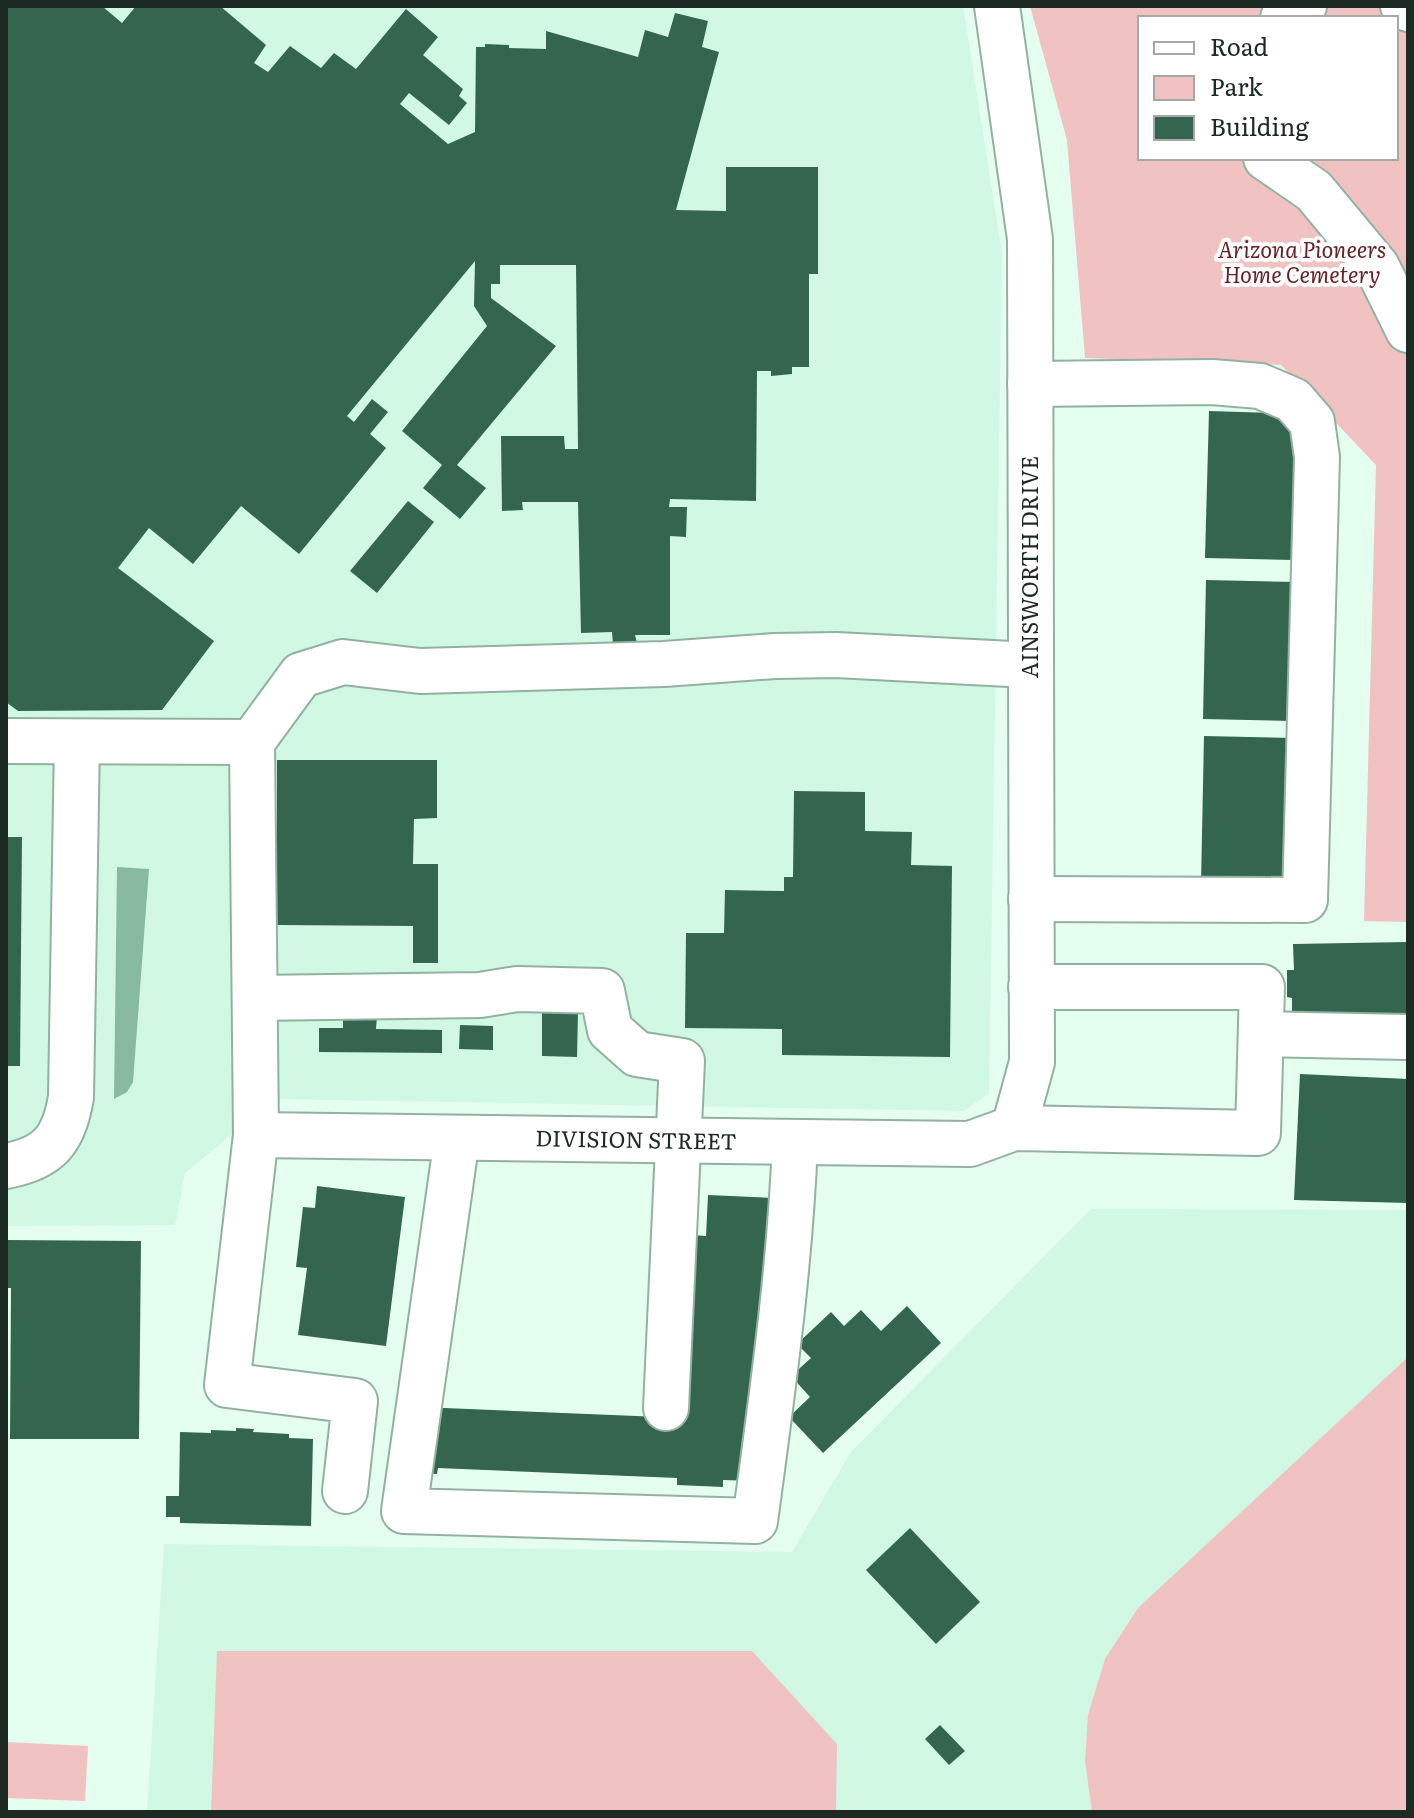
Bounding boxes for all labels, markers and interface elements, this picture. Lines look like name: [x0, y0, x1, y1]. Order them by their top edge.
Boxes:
legend: [1138, 16, 1398, 160]
text: Road: [1210, 28, 1269, 63]
text: Park: [1210, 68, 1263, 103]
text: Building: [1210, 108, 1309, 143]
park label: Arizona Pioneers Home Cemetery: [1218, 232, 1386, 290]
street label: AINSWORTH DRIVE: [1012, 456, 1045, 678]
street label: DIVISION STREET: [535, 1120, 737, 1157]

